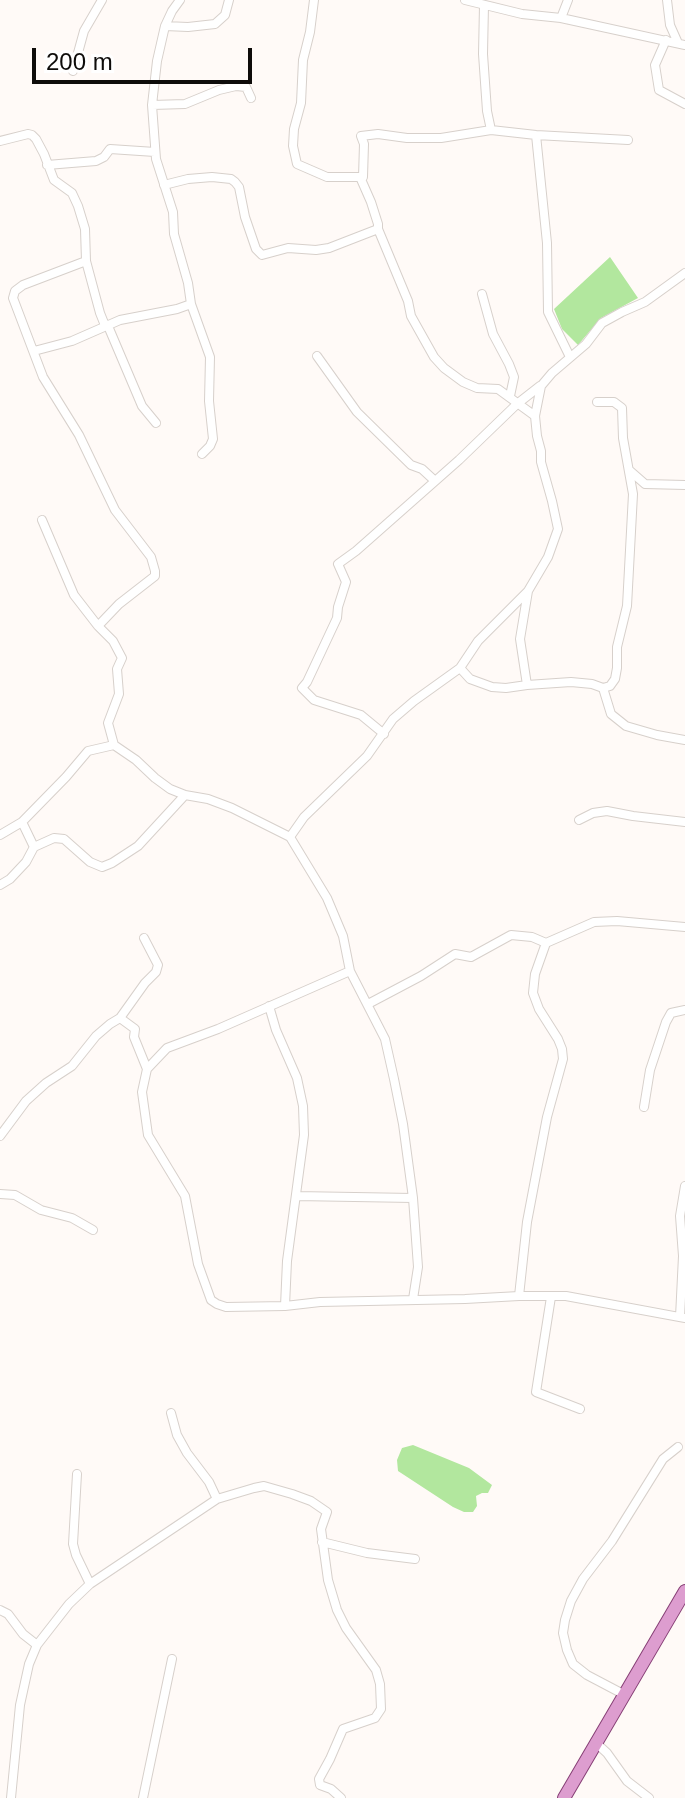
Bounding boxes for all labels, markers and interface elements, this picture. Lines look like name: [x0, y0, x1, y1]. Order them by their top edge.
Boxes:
scale bar: [36, 32, 256, 82]
text: 200 m: [46, 48, 113, 75]

